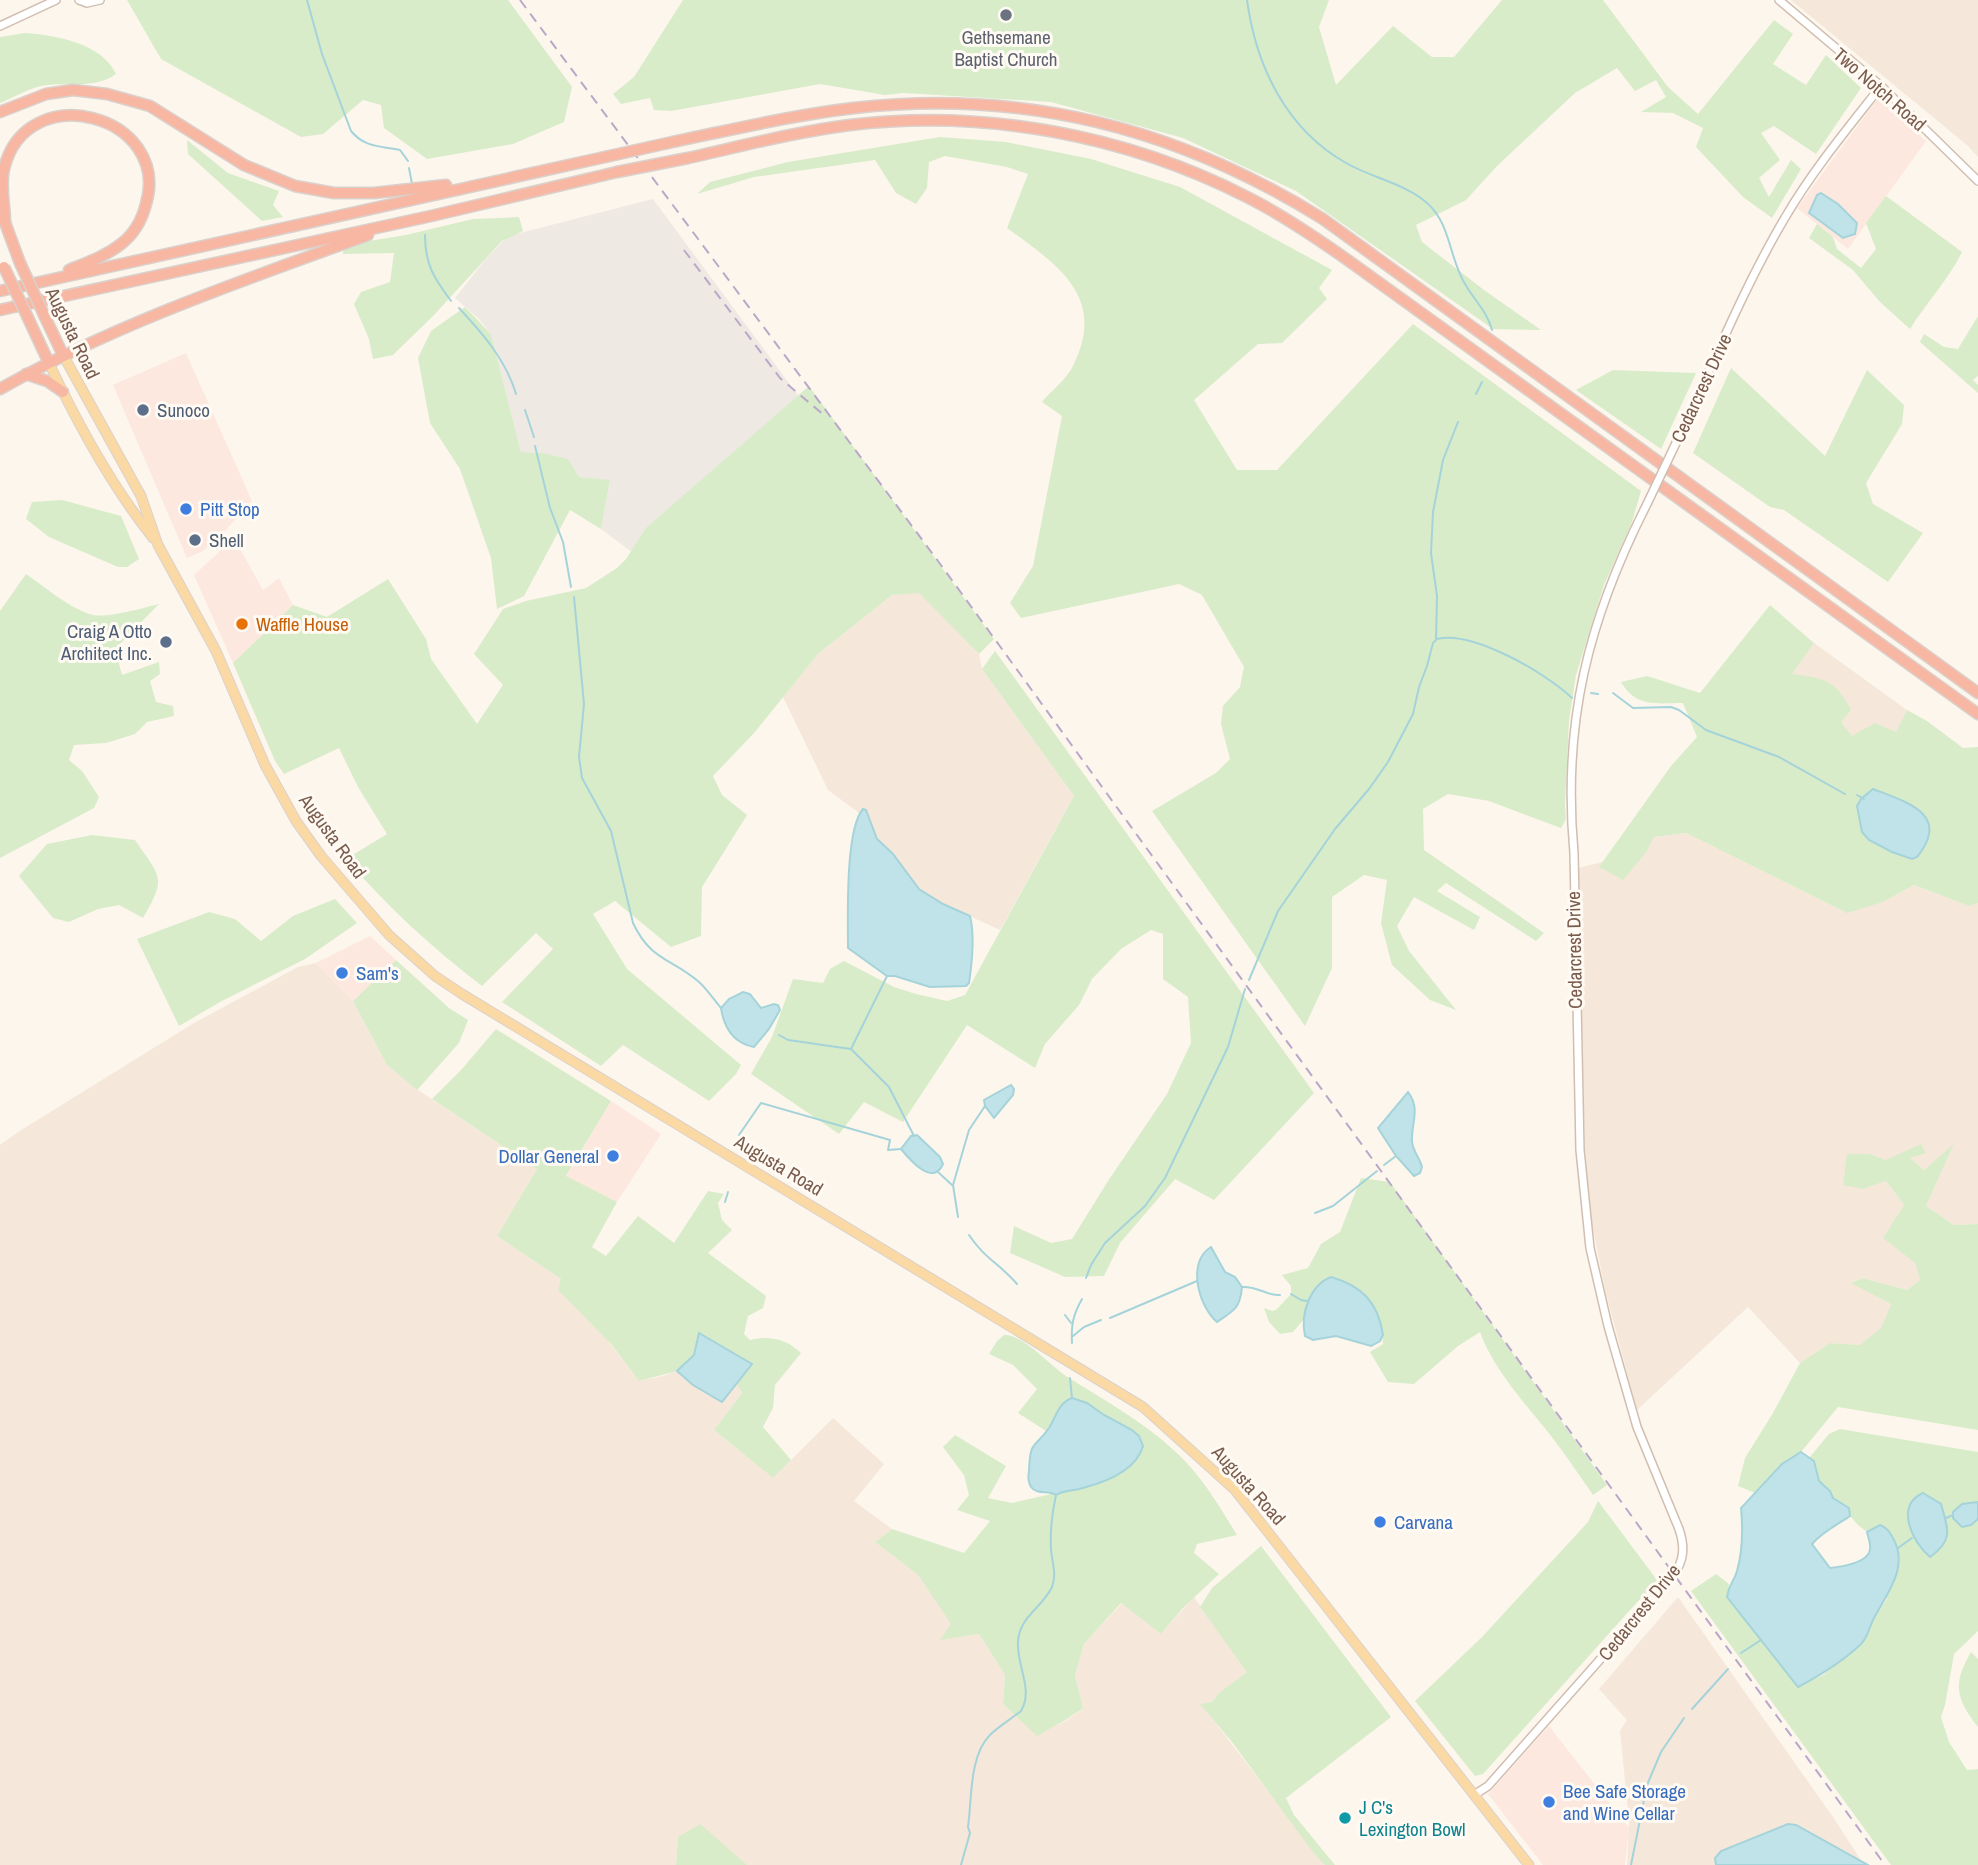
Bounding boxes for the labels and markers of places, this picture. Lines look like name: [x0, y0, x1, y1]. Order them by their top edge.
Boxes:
marker: Gethsemane Baptist Church: [998, 7, 1014, 23]
place label: Gethsemane Baptist Church: [954, 24, 1058, 72]
place label: Sunoco: [157, 397, 210, 423]
marker: Sunoco: [135, 402, 151, 418]
place label: Pitt Stop: [200, 496, 260, 522]
marker: Pitt Stop: [178, 501, 194, 517]
place label: Shell: [209, 527, 244, 553]
marker: Shell: [187, 532, 203, 548]
place label: Waffle House: [256, 611, 349, 637]
marker: Waffle House: [234, 616, 250, 632]
place label: Craig A Otto Architect Inc.: [60, 618, 152, 666]
marker: Craig A Otto Architect Inc.: [158, 634, 174, 650]
place label: Sam's: [356, 960, 399, 986]
marker: Sam's: [334, 965, 350, 981]
place label: Dollar General: [499, 1143, 599, 1169]
marker: Dollar General: [605, 1148, 621, 1164]
place label: Carvana: [1394, 1509, 1453, 1535]
marker: Carvana: [1372, 1514, 1388, 1530]
place label: Bee Safe Storage and Wine Cellar: [1563, 1778, 1686, 1826]
place label: J C's Lexington Bowl: [1359, 1794, 1466, 1842]
marker: Bee Safe Storage and Wine Cellar: [1541, 1794, 1557, 1810]
marker: J C's Lexington Bowl: [1337, 1810, 1353, 1826]

